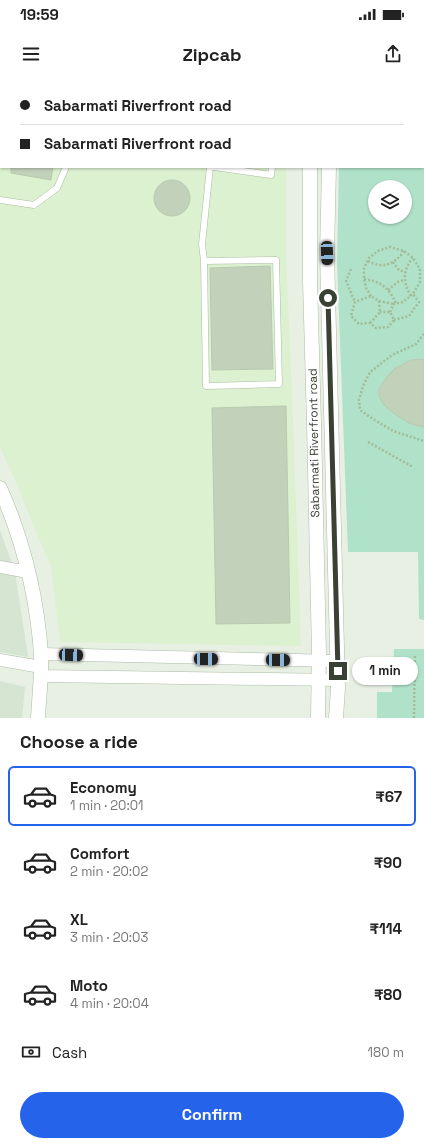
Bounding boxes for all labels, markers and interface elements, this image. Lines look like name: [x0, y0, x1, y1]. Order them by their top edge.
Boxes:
text: 19:59: [20, 5, 59, 24]
icon: menu: [20, 43, 42, 65]
text: Zipcab: [182, 43, 242, 66]
icon: share: [382, 43, 404, 65]
text: Sabarmati Riverfront road: [44, 96, 232, 115]
text: Sabarmati Riverfront road: [44, 134, 232, 153]
map controls: [368, 180, 412, 224]
button: layers: [368, 180, 412, 224]
car: [321, 241, 333, 265]
route start: [319, 289, 337, 307]
street label: Sabarmati Riverfront road: [305, 368, 323, 518]
car: [59, 649, 83, 661]
car: [194, 653, 218, 665]
car: [266, 654, 290, 666]
callout: 1 min: [352, 657, 418, 685]
route end: [329, 662, 347, 680]
text: 1 min: [369, 662, 401, 679]
text: Choose a ride: [20, 730, 138, 753]
icon: car: [22, 778, 58, 814]
text: Economy: [70, 778, 137, 797]
text: ₹67: [375, 787, 402, 806]
text: 1 min · 20:01: [70, 797, 143, 814]
icon: car: [22, 844, 58, 880]
text: Comfort: [70, 844, 130, 863]
text: ₹90: [374, 853, 402, 872]
text: 2 min · 20:02: [70, 863, 148, 880]
icon: car: [22, 910, 58, 946]
text: XL: [70, 910, 88, 929]
text: ₹114: [370, 919, 402, 938]
text: 3 min · 20:03: [70, 929, 148, 946]
icon: car: [22, 976, 58, 1012]
text: Moto: [70, 976, 108, 995]
text: ₹80: [374, 985, 402, 1004]
text: 4 min · 20:04: [70, 995, 149, 1012]
icon: cash: [20, 1041, 42, 1063]
text: Cash: [52, 1043, 87, 1062]
text: 180 m: [368, 1044, 404, 1061]
button: Confirm: [20, 1092, 404, 1138]

